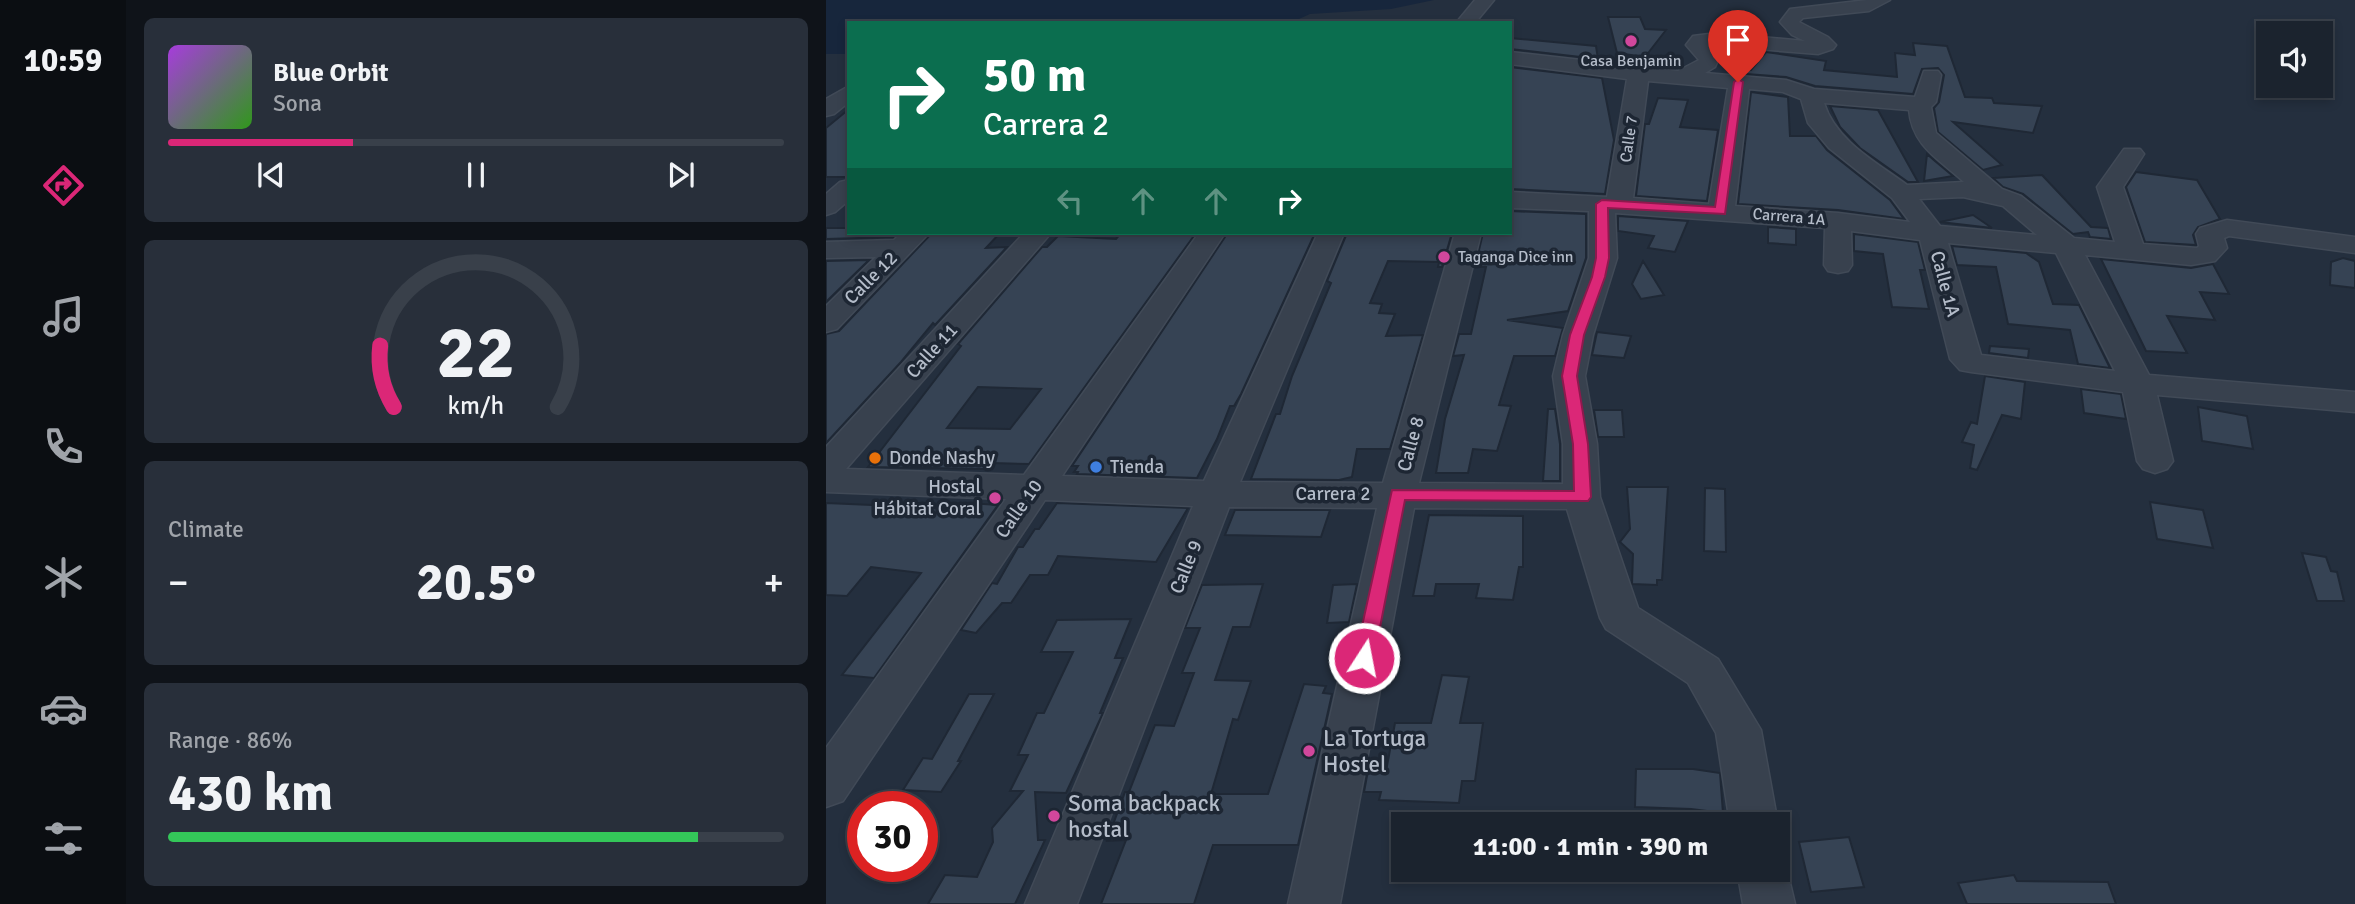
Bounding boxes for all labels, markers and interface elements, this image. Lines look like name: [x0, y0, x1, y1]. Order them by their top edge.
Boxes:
pin: [1708, 10, 1768, 82]
icon: arrive: [1719, 21, 1757, 59]
map controls: [2256, 21, 2333, 98]
button: sound: [2256, 21, 2333, 98]
marker: Casa Benjamin: [1623, 33, 1639, 49]
text: 10:59: [24, 41, 102, 80]
text: 50 m: [983, 45, 1086, 105]
icon: right: [868, 49, 959, 140]
place label: Casa Benjamin: [1580, 51, 1682, 71]
text: Blue Orbit: [273, 57, 389, 89]
text: Sona: [273, 89, 322, 118]
text: Carrera 2: [983, 105, 1109, 144]
street label: Calle 7: [1616, 114, 1642, 164]
icon: previous: [252, 156, 290, 194]
icon: pause: [457, 156, 495, 194]
icon: next: [662, 156, 700, 194]
icon: directions: [39, 161, 88, 210]
icon: left: [1051, 182, 1089, 220]
icon: ahead: [1124, 182, 1162, 220]
icon: ahead: [1197, 182, 1235, 220]
icon: right: [1270, 182, 1308, 220]
street label: Carrera 1A: [1752, 204, 1826, 230]
street label: Calle 12: [839, 246, 903, 310]
place label: Taganga Dice inn: [1458, 247, 1574, 267]
street label: Calle 1A: [1925, 248, 1965, 320]
marker: Taganga Dice inn: [1436, 249, 1452, 265]
icon: music: [39, 292, 88, 341]
text: 22: [437, 310, 515, 399]
street label: Calle 11: [901, 318, 963, 384]
text: km/h: [448, 390, 504, 421]
street label: Calle 8: [1392, 414, 1430, 474]
icon: phone: [39, 422, 88, 471]
place label: Donde Nashy: [889, 446, 995, 470]
marker: Donde Nashy: [867, 450, 883, 466]
place label: Tienda: [1110, 455, 1164, 479]
marker: Tienda: [1088, 459, 1104, 475]
place label: Hostal Hábitat Coral: [873, 475, 981, 521]
street label: Calle 10: [990, 475, 1048, 543]
street label: Carrera 2: [1295, 482, 1371, 506]
marker: Hostal Hábitat Coral: [987, 490, 1003, 506]
text: Climate: [168, 515, 244, 544]
street label: Calle 9: [1164, 537, 1208, 597]
text: 20.5°: [416, 550, 536, 614]
icon: climate: [39, 553, 88, 602]
text: −: [168, 559, 189, 606]
text: +: [763, 559, 784, 606]
position arrow: [1327, 621, 1401, 695]
icon: car: [39, 684, 88, 733]
place label: La Tortuga Hostel: [1323, 724, 1426, 779]
text: Range · 86%: [168, 726, 292, 755]
marker: La Tortuga Hostel: [1301, 743, 1317, 759]
text: 430 km: [168, 761, 333, 825]
place label: Soma backpack hostal: [1068, 789, 1220, 844]
speed limit sign: 30: [847, 791, 938, 882]
marker: Soma backpack hostal: [1046, 808, 1062, 824]
icon: filters: [39, 814, 88, 863]
text: 11:00 · 1 min · 390 m: [1473, 831, 1708, 863]

